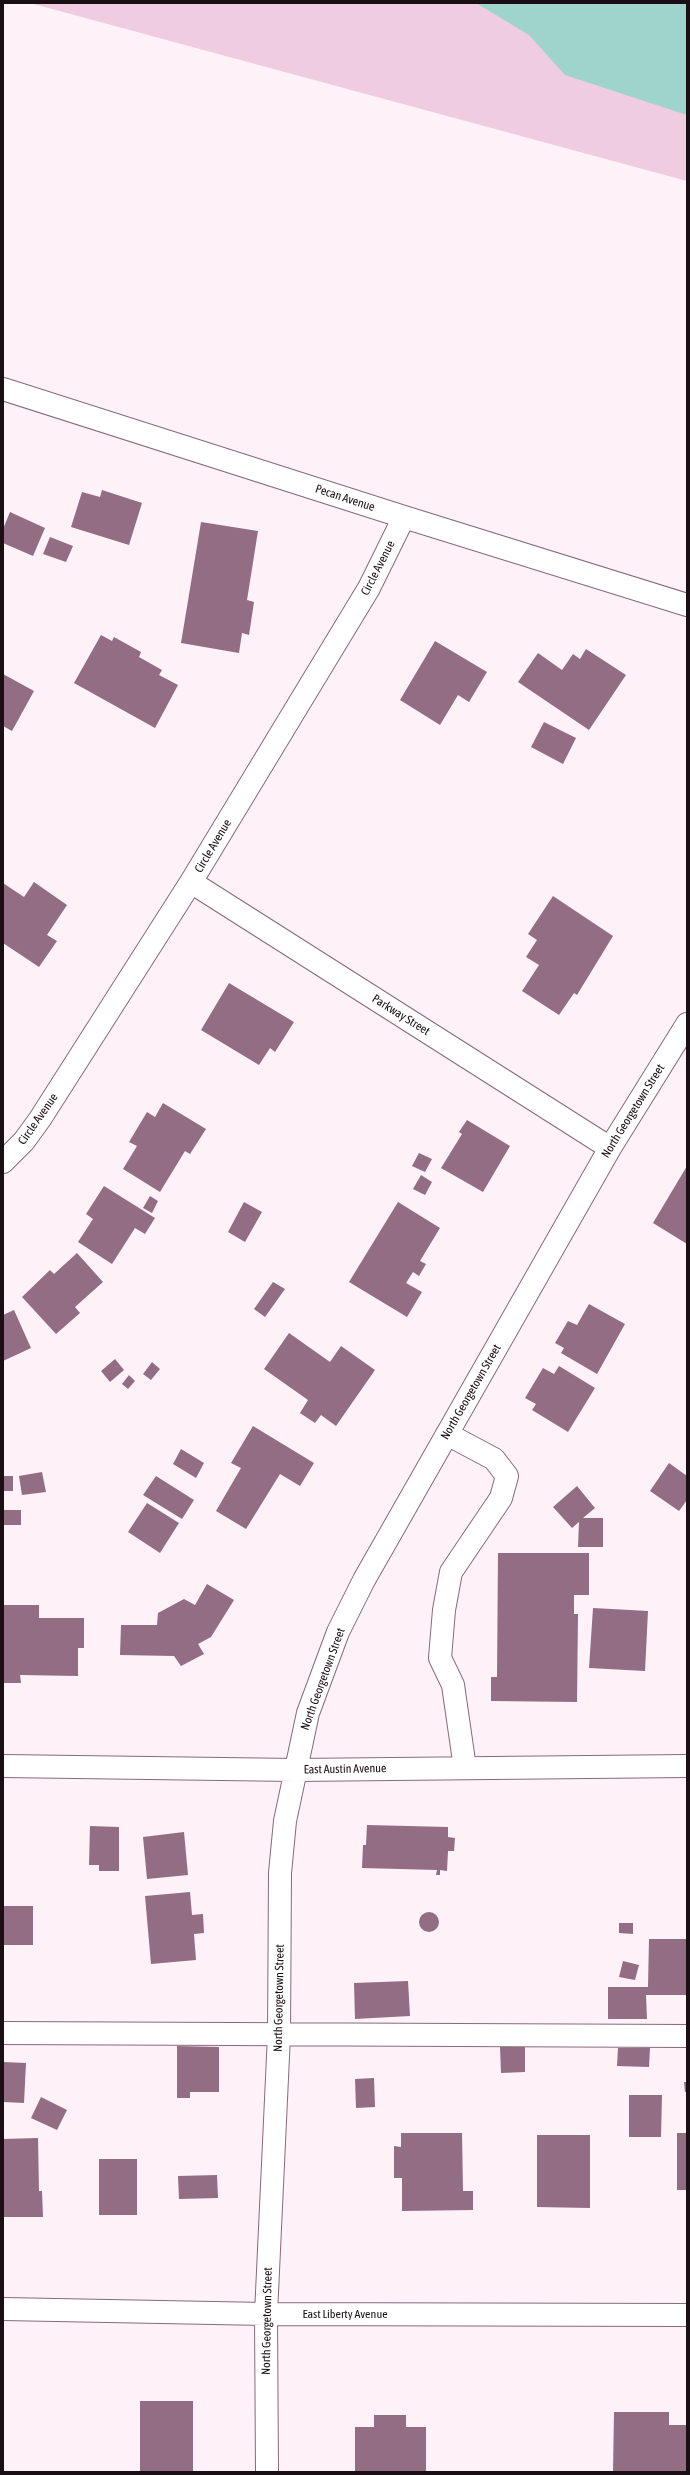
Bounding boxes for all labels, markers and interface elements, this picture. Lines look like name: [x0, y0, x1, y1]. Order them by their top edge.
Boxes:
street label: Pecan Avenue: [313, 482, 377, 514]
street label: Circle Avenue: [358, 538, 398, 598]
street label: Circle Avenue: [192, 817, 234, 875]
street label: Parkway Street: [369, 992, 433, 1038]
street label: North Georgetown Street: [598, 1061, 668, 1161]
street label: Circle Avenue: [15, 1090, 61, 1148]
street label: North Georgetown Street: [438, 1342, 504, 1442]
street label: North Georgetown Street: [298, 1626, 348, 1732]
street label: East Austin Avenue: [303, 1761, 387, 1777]
street label: North Georgetown Street: [271, 1944, 287, 2052]
street label: North Georgetown Street: [259, 2267, 275, 2375]
street label: East Liberty Avenue: [302, 2307, 388, 2321]

